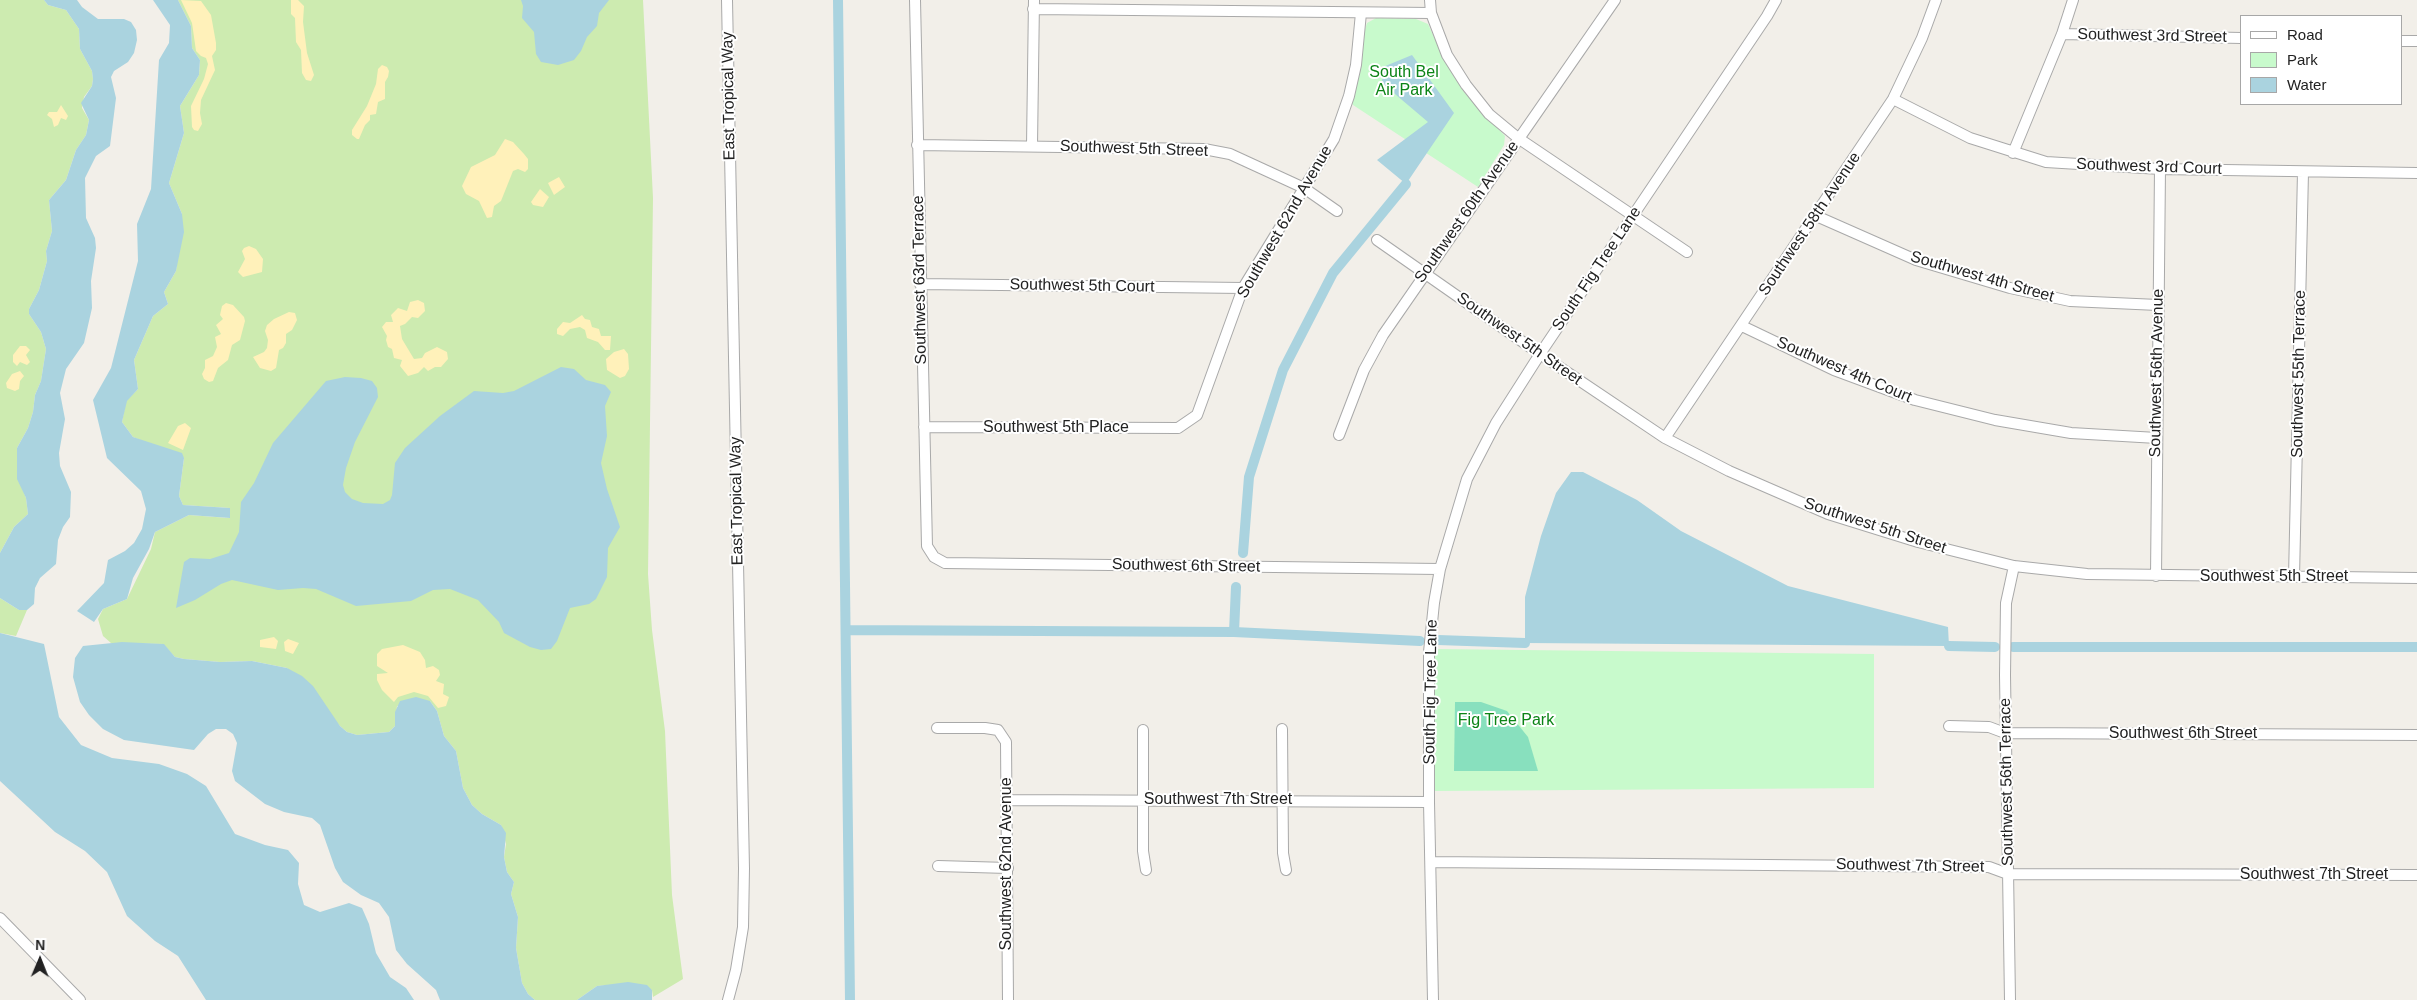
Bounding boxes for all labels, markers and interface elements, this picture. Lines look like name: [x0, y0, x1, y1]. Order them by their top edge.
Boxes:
legend: [2240, 15, 2402, 105]
street label: Southwest 3rd Street: [2077, 25, 2227, 47]
text: Road: [2287, 26, 2323, 43]
street label: East Tropical Way: [718, 32, 740, 160]
text: Park: [2287, 51, 2318, 68]
park label: South Bel Air Park: [1369, 63, 1439, 101]
text: Water: [2287, 76, 2326, 93]
street label: Southwest 5th Street: [1059, 137, 1209, 161]
street label: Southwest 60th Avenue: [1411, 137, 1523, 287]
street label: Southwest 62nd Avenue: [1233, 142, 1337, 302]
street label: Southwest 58th Avenue: [1755, 149, 1865, 299]
street label: Southwest 3rd Court: [2076, 155, 2222, 179]
street label: Southwest 63rd Terrace: [909, 195, 931, 365]
street label: South Fig Tree Lane: [1548, 203, 1646, 335]
street label: Southwest 4th Street: [1908, 247, 2056, 307]
street label: Southwest 5th Court: [1009, 275, 1155, 297]
street label: Southwest 56th Avenue: [2146, 288, 2168, 458]
street label: Southwest 5th Street: [1453, 289, 1585, 389]
street label: Southwest 55th Terrace: [2288, 290, 2310, 458]
street label: Southwest 4th Court: [1774, 333, 1914, 407]
street label: Southwest 5th Place: [983, 418, 1129, 438]
street label: East Tropical Way: [726, 437, 748, 565]
street label: Southwest 5th Street: [1801, 494, 1949, 558]
street label: Southwest 6th Street: [1112, 555, 1260, 577]
street label: Southwest 5th Street: [2200, 567, 2348, 587]
street label: South Fig Tree Lane: [1420, 619, 1442, 765]
street label: Southwest 56th Terrace: [1996, 698, 2018, 866]
park label: Fig Tree Park: [1458, 711, 1554, 731]
street label: Southwest 6th Street: [2109, 724, 2257, 744]
street label: Southwest 62nd Avenue: [997, 777, 1017, 951]
street label: Southwest 7th Street: [1144, 790, 1292, 810]
street label: Southwest 7th Street: [1836, 855, 1984, 877]
street label: Southwest 7th Street: [2240, 865, 2388, 885]
north arrow: [15, 935, 65, 985]
text: N: [35, 937, 45, 953]

